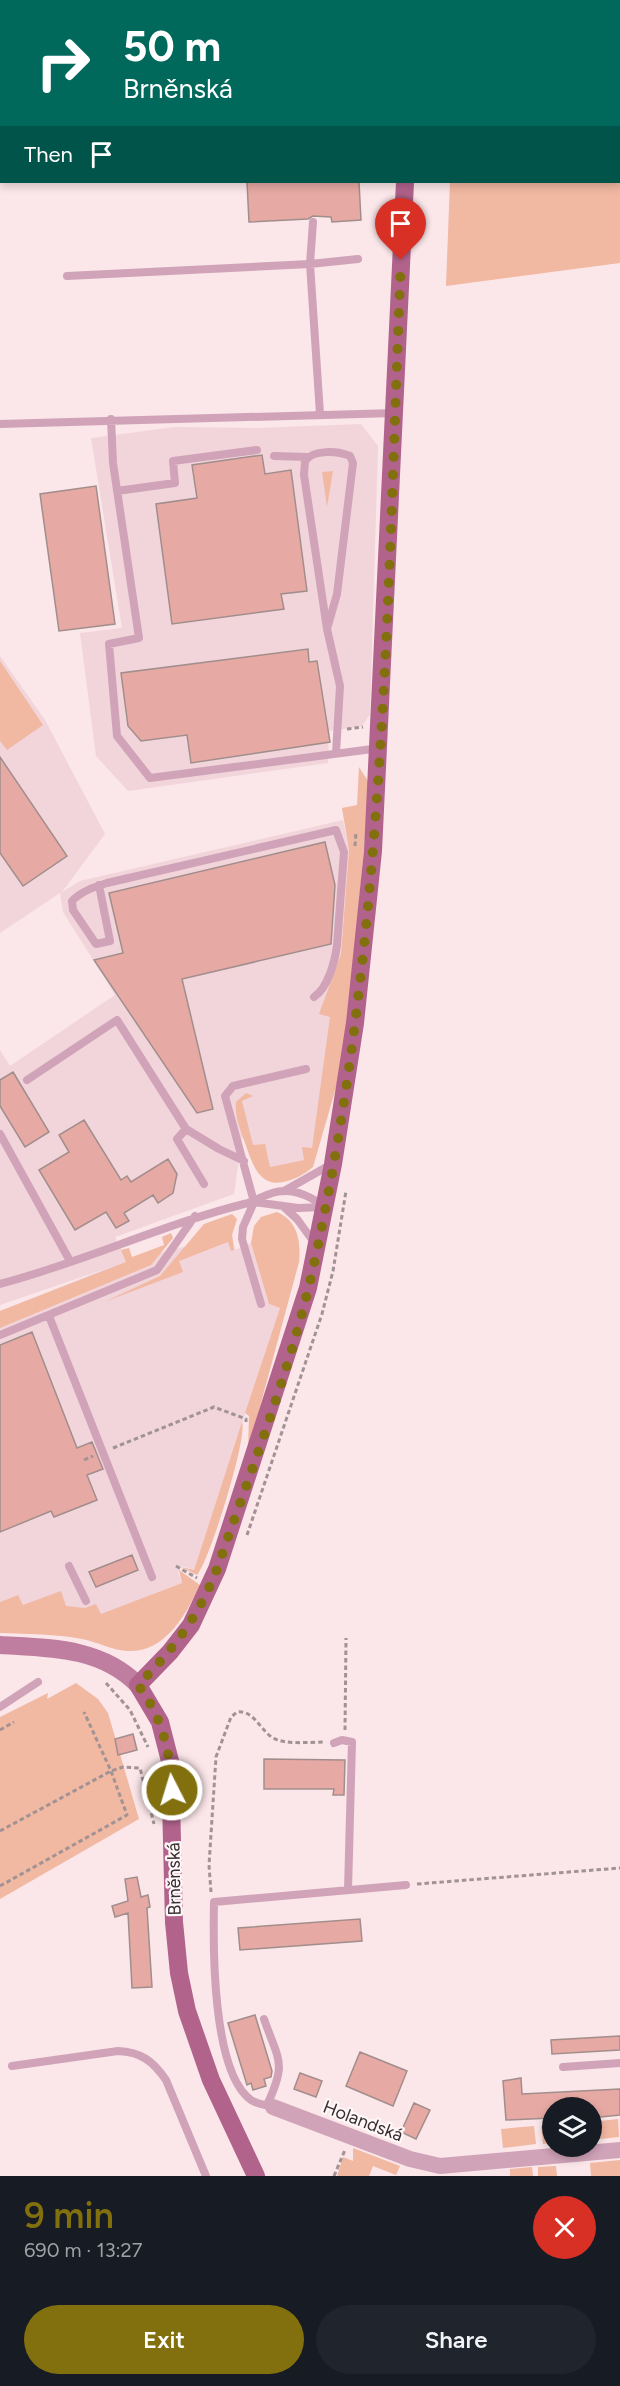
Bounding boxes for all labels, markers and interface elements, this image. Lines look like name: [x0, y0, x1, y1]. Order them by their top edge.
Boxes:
text: 50 m: [123, 21, 221, 72]
icon: right: [24, 24, 102, 102]
text: Brněnská: [123, 72, 233, 105]
icon: arrive: [85, 138, 118, 171]
text: Then: [24, 141, 73, 168]
pin: [375, 198, 426, 260]
icon: arrive: [384, 207, 417, 240]
position arrow: [140, 1758, 204, 1822]
street label: Brněnská: [162, 1842, 186, 1916]
street label: Holandská: [320, 2096, 406, 2146]
map controls: [542, 2097, 602, 2157]
button: layers: [542, 2097, 602, 2157]
text: 9 min: [24, 2194, 114, 2237]
button: close: [533, 2196, 596, 2259]
text: 690 m · 13:27: [24, 2238, 143, 2262]
button: Exit: [24, 2305, 304, 2374]
button: Share: [316, 2305, 596, 2374]

